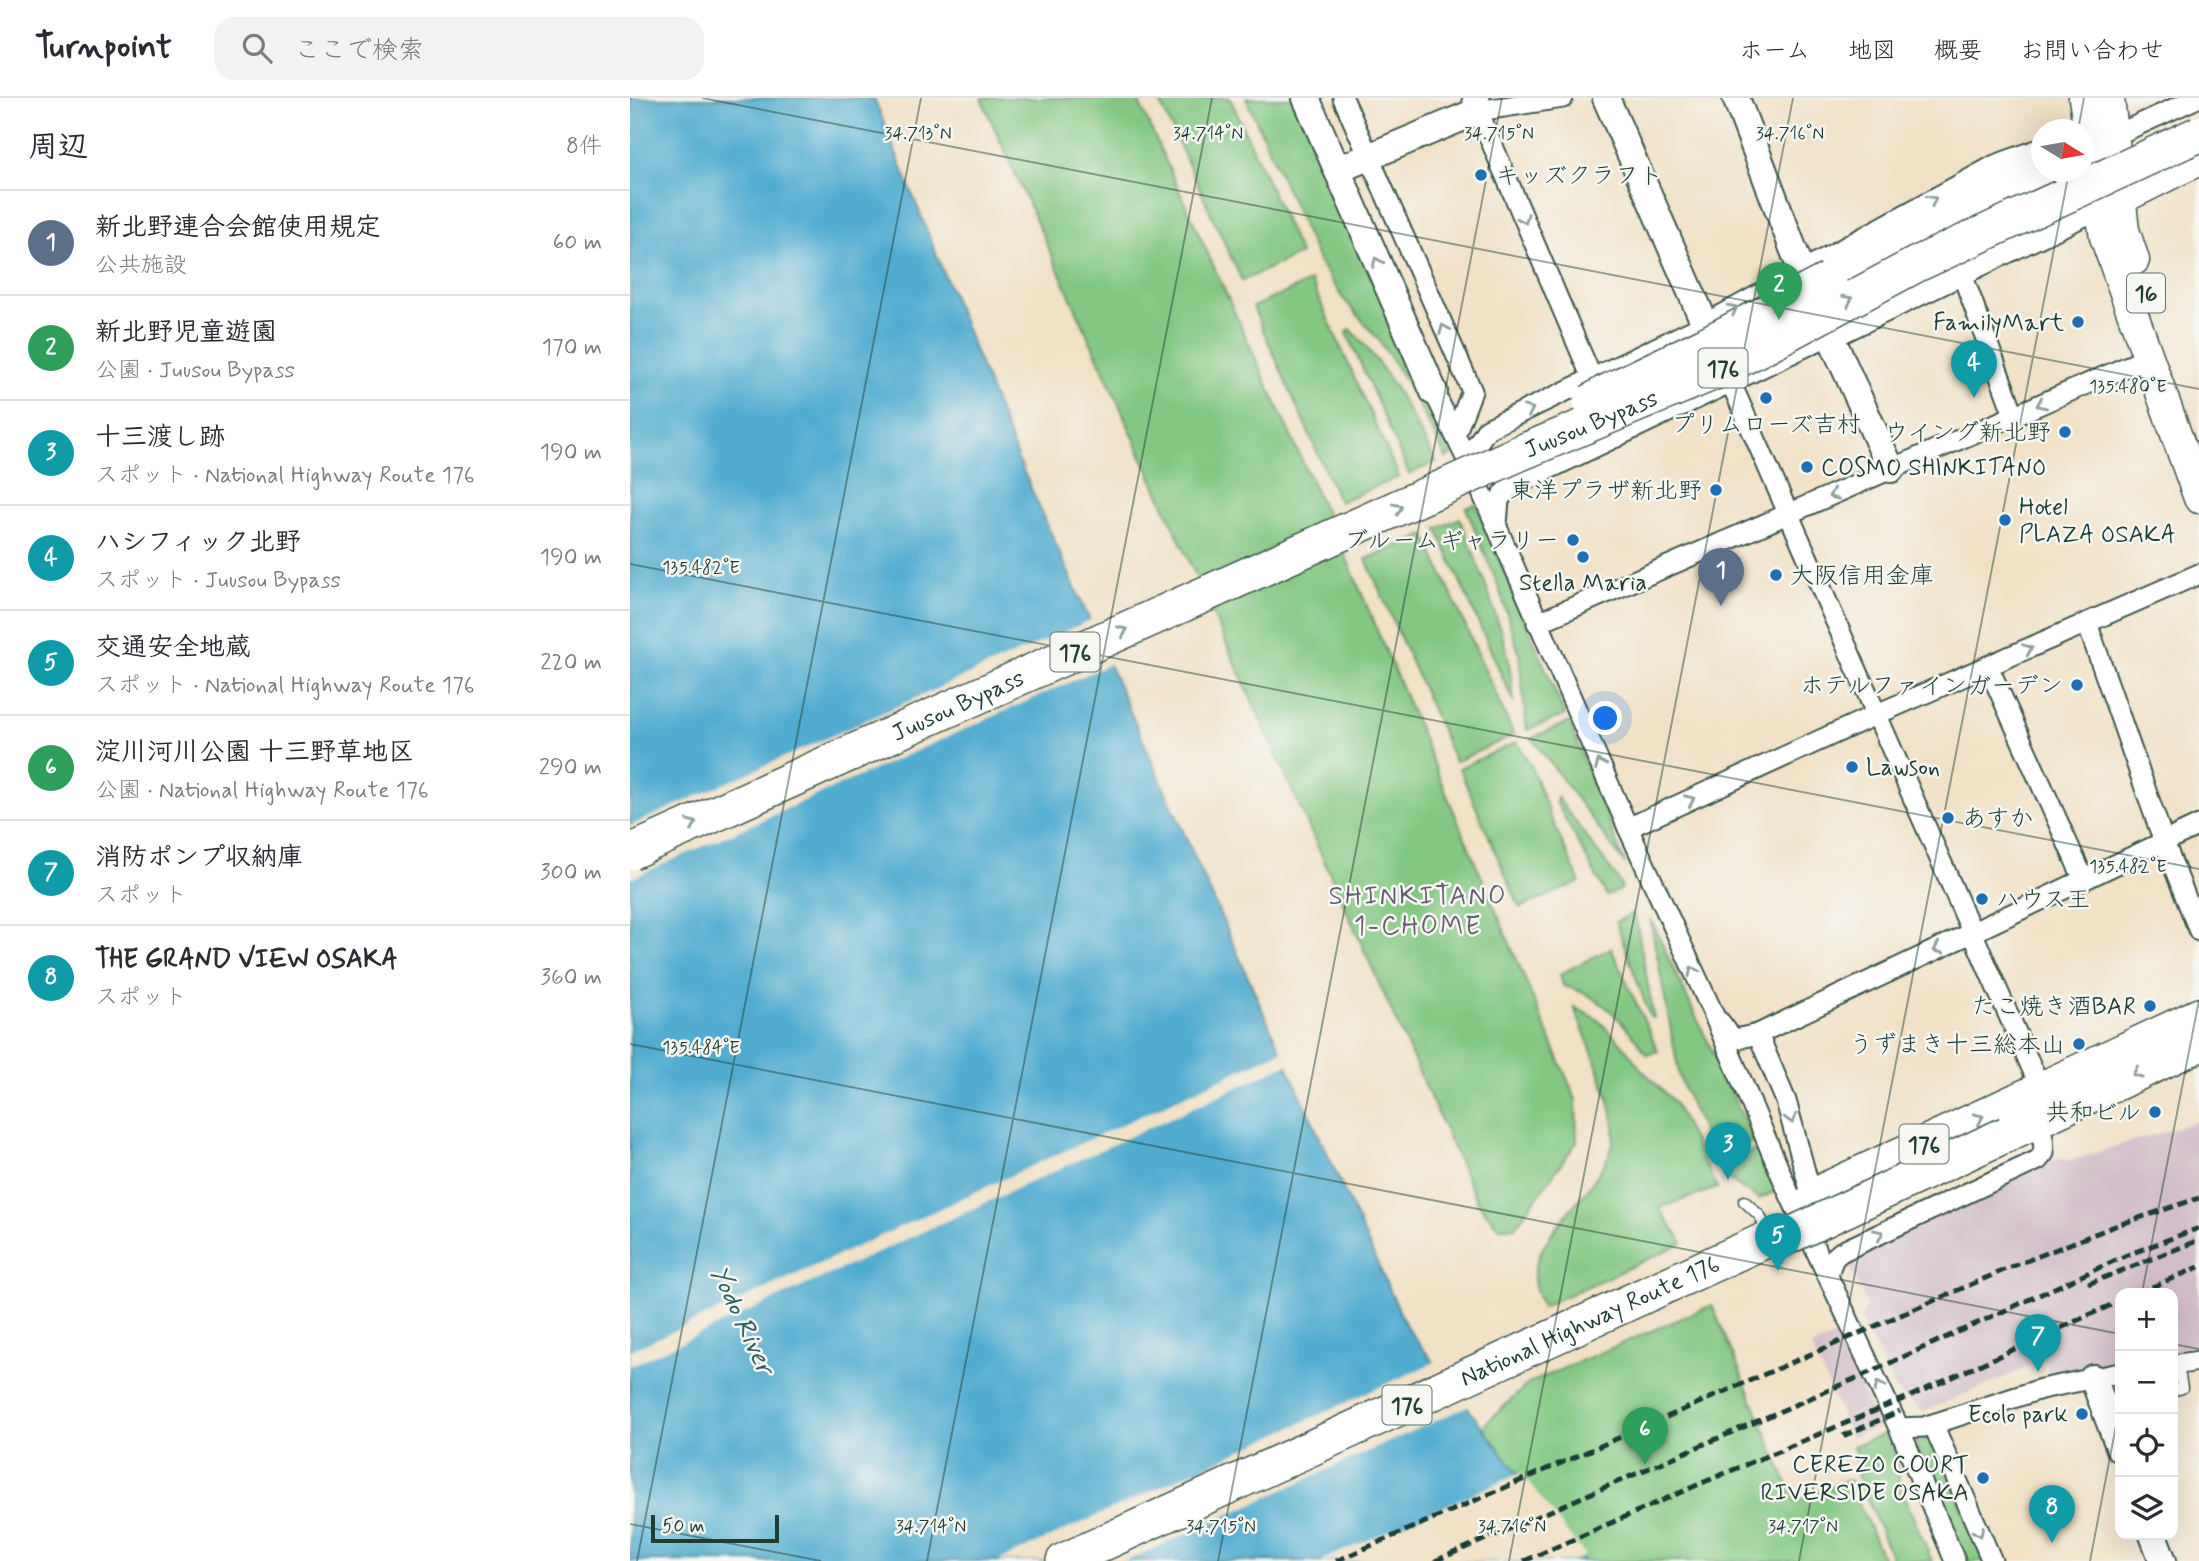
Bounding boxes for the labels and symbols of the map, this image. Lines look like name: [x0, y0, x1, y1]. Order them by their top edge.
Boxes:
north arrow: [2031, 119, 2094, 182]
text: 34.713°N: [884, 122, 952, 146]
text: 34.714°N: [1173, 122, 1243, 146]
text: 34.715°N: [1464, 122, 1534, 146]
text: 34.716°N: [1756, 122, 1824, 146]
place label: キッズクラフト: [1495, 161, 1663, 192]
marker: キッズクラフト: [1473, 167, 1489, 183]
one-way arrow: [1925, 195, 1938, 208]
one-way arrow: [1516, 212, 1530, 224]
one-way arrow: [1371, 257, 1385, 269]
pin: 2: [1756, 262, 1802, 320]
road number: 16: [2127, 274, 2165, 312]
one-way arrow: [1841, 295, 1853, 309]
one-way arrow: [1726, 304, 1738, 317]
place label: FamilyMart: [1933, 308, 2064, 339]
marker: FamilyMart: [2070, 314, 2086, 330]
one-way arrow: [1439, 324, 1453, 336]
pin: 4: [1951, 340, 1997, 398]
road number: 176: [1698, 348, 1748, 388]
text: 135.480°E: [2089, 375, 2167, 399]
street label: Juusou Bypass: [1520, 383, 1663, 467]
marker: プリムローズ吉村: [1758, 390, 1774, 406]
one-way arrow: [2036, 396, 2048, 410]
one-way arrow: [1521, 404, 1534, 418]
place label: プリムローズ吉村: [1671, 410, 1861, 441]
place label: ウイング新北野: [1884, 418, 2051, 449]
marker: ウイング新北野: [2057, 424, 2073, 440]
place label: COSMO SHINKITANO: [1821, 453, 2046, 484]
marker: COSMO SHINKITANO: [1799, 459, 1815, 475]
place label: 東洋プラザ新北野: [1510, 476, 1702, 507]
marker: 東洋プラザ新北野: [1708, 482, 1724, 498]
one-way arrow: [1827, 487, 1840, 501]
place label: Hotel PLAZA OSAKA: [2019, 492, 2176, 551]
one-way arrow: [1391, 502, 1403, 516]
marker: Hotel PLAZA OSAKA: [1997, 512, 2013, 528]
place label: ブルームギャラリー: [1344, 526, 1559, 557]
marker: ブルームギャラリー: [1565, 532, 1581, 548]
pin: 1: [1698, 548, 1744, 606]
marker: Stella Maria: [1575, 549, 1591, 565]
text: 135.482°E: [662, 556, 740, 580]
place label: 大阪信用金庫: [1790, 561, 1934, 592]
marker: 大阪信用金庫: [1768, 567, 1784, 583]
place label: Stella Maria: [1519, 568, 1647, 599]
one-way arrow: [1116, 625, 1129, 639]
road number: 176: [1050, 632, 1100, 672]
one-way arrow: [2021, 643, 2033, 657]
street label: Juusou Bypass: [887, 663, 1030, 750]
place label: ホテルファインガーデン: [1800, 671, 2063, 702]
marker: ホテルファインガーデン: [2069, 677, 2085, 693]
your location: [1588, 701, 1622, 735]
place label: Lawson: [1866, 753, 1940, 784]
one-way arrow: [1594, 758, 1608, 771]
marker: Lawson: [1844, 759, 1860, 775]
one-way arrow: [1683, 794, 1695, 808]
place label: あすか: [1962, 804, 2034, 835]
marker: あすか: [1940, 810, 1956, 826]
one-way arrow: [685, 818, 697, 832]
text: 135.482°E: [2089, 855, 2167, 879]
district label: SHINKITANO 1-CHOME: [1329, 880, 1507, 944]
place label: ハウス王: [1996, 885, 2091, 916]
marker: ハウス王: [1974, 891, 1990, 907]
one-way arrow: [1933, 941, 1945, 955]
one-way arrow: [1688, 966, 1702, 978]
place label: たこ焼き酒BAR: [1972, 992, 2136, 1023]
marker: たこ焼き酒BAR: [2142, 998, 2158, 1014]
place label: うずまき十三総本山: [1849, 1030, 2065, 1061]
text: 135.484°E: [662, 1036, 740, 1060]
marker: うずまき十三総本山: [2071, 1036, 2087, 1052]
one-way arrow: [2132, 1065, 2144, 1079]
place label: 共和ビル: [2045, 1098, 2141, 1129]
marker: 共和ビル: [2147, 1104, 2163, 1120]
one-way arrow: [1783, 1112, 1797, 1124]
one-way arrow: [1972, 1112, 1984, 1126]
pin: 3: [1705, 1122, 1751, 1180]
road number: 176: [1900, 1124, 1948, 1163]
pin: 5: [1755, 1213, 1801, 1271]
one-way arrow: [1872, 1228, 1884, 1242]
street label: National Highway Route 176: [1456, 1249, 1725, 1395]
water label: Yodo River: [701, 1260, 782, 1383]
pin: 7: [2015, 1314, 2061, 1372]
one-way arrow: [1874, 1381, 1888, 1393]
road number: 176: [1382, 1386, 1432, 1424]
place label: Ecolo park: [1968, 1400, 2068, 1431]
marker: Ecolo park: [2074, 1406, 2090, 1422]
pin: 6: [1622, 1407, 1668, 1465]
place label: CEREZO COURT RIVERSIDE OSAKA: [1760, 1450, 1969, 1509]
marker: CEREZO COURT RIVERSIDE OSAKA: [1975, 1470, 1991, 1486]
pin: 8: [2029, 1485, 2075, 1543]
scale bar: [651, 1512, 779, 1544]
text: 34.714°N: [896, 1515, 966, 1539]
text: 34.715°N: [1186, 1515, 1256, 1539]
text: 34.716°N: [1478, 1515, 1546, 1539]
text: 34.717°N: [1768, 1515, 1838, 1539]
one-way arrow: [1971, 1526, 1985, 1538]

